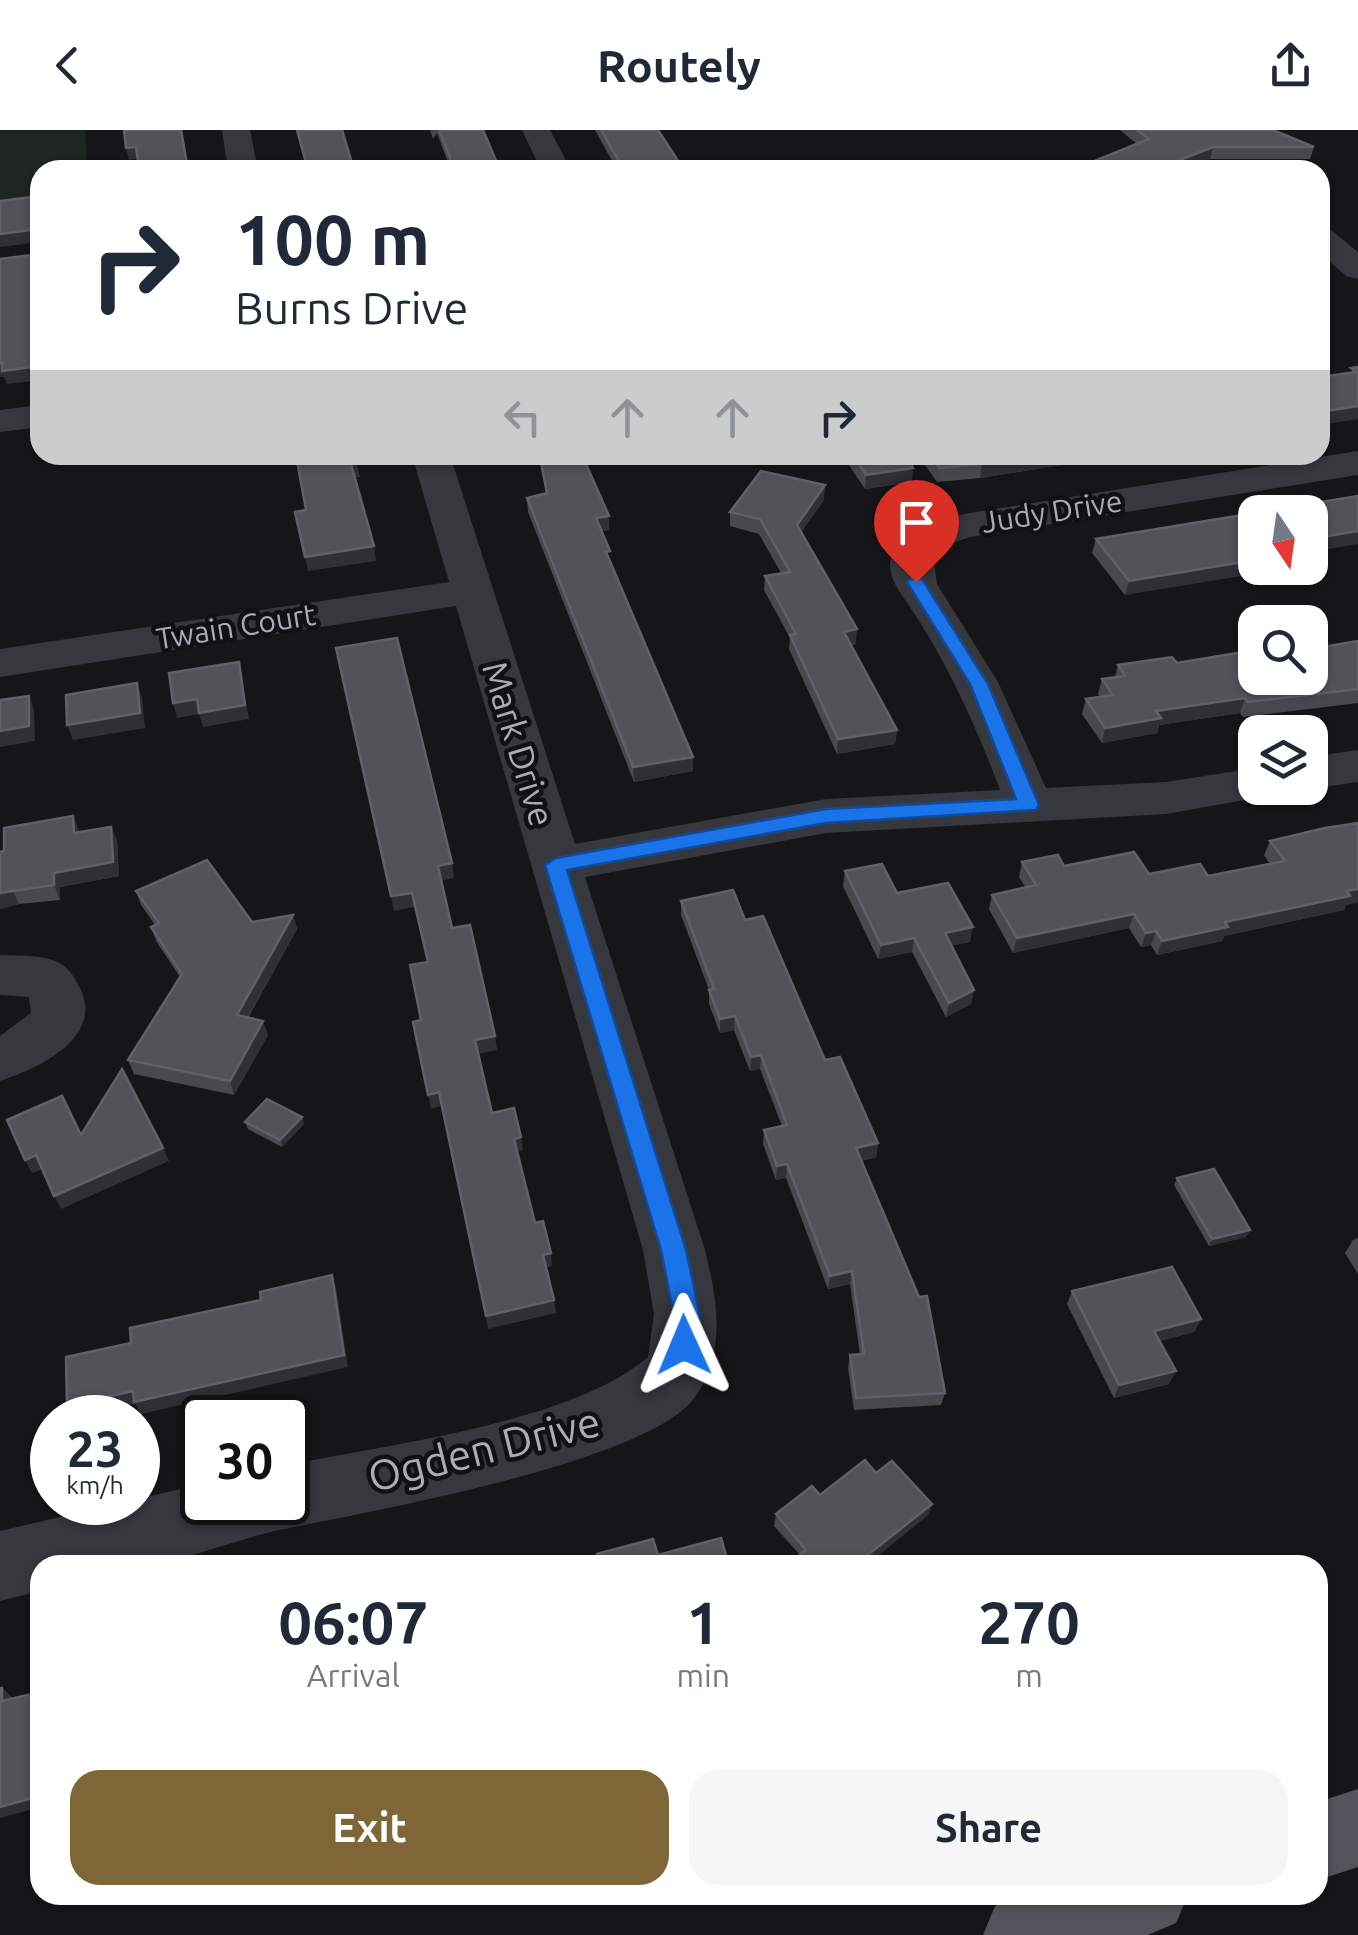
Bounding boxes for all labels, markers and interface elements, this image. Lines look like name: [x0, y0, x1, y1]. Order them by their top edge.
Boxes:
icon: back: [40, 38, 95, 93]
icon: share: [1263, 38, 1318, 93]
text: Routely: [597, 40, 761, 91]
icon: right: [70, 200, 200, 330]
text: 100 m: [235, 200, 430, 278]
text: Burns Drive: [235, 282, 468, 333]
icon: left: [495, 390, 550, 445]
icon: ahead: [600, 390, 655, 445]
icon: ahead: [705, 390, 760, 445]
icon: right: [810, 390, 865, 445]
pin: [874, 480, 959, 583]
street label: Judy Drive: [979, 483, 1124, 539]
icon: arrive: [889, 495, 944, 550]
north arrow: [1238, 495, 1328, 585]
map controls: [1238, 495, 1328, 805]
street label: Twain Court: [154, 597, 318, 655]
button: search: [1238, 605, 1328, 695]
street label: Mark Drive: [475, 657, 563, 831]
button: layers: [1238, 715, 1328, 805]
position arrow: [632, 1293, 736, 1397]
speed limit sign: 30: [180, 1395, 310, 1525]
street label: Ogden Drive: [363, 1397, 605, 1500]
text: 23: [67, 1420, 123, 1476]
text: km/h: [66, 1471, 124, 1499]
text: 06:07: [278, 1588, 428, 1655]
text: 1: [686, 1588, 720, 1655]
text: 270: [978, 1588, 1080, 1655]
text: Arrival: [307, 1657, 400, 1693]
text: min: [676, 1657, 730, 1693]
text: m: [1015, 1657, 1043, 1693]
button: Exit: [70, 1770, 669, 1885]
button: Share: [689, 1770, 1288, 1885]

